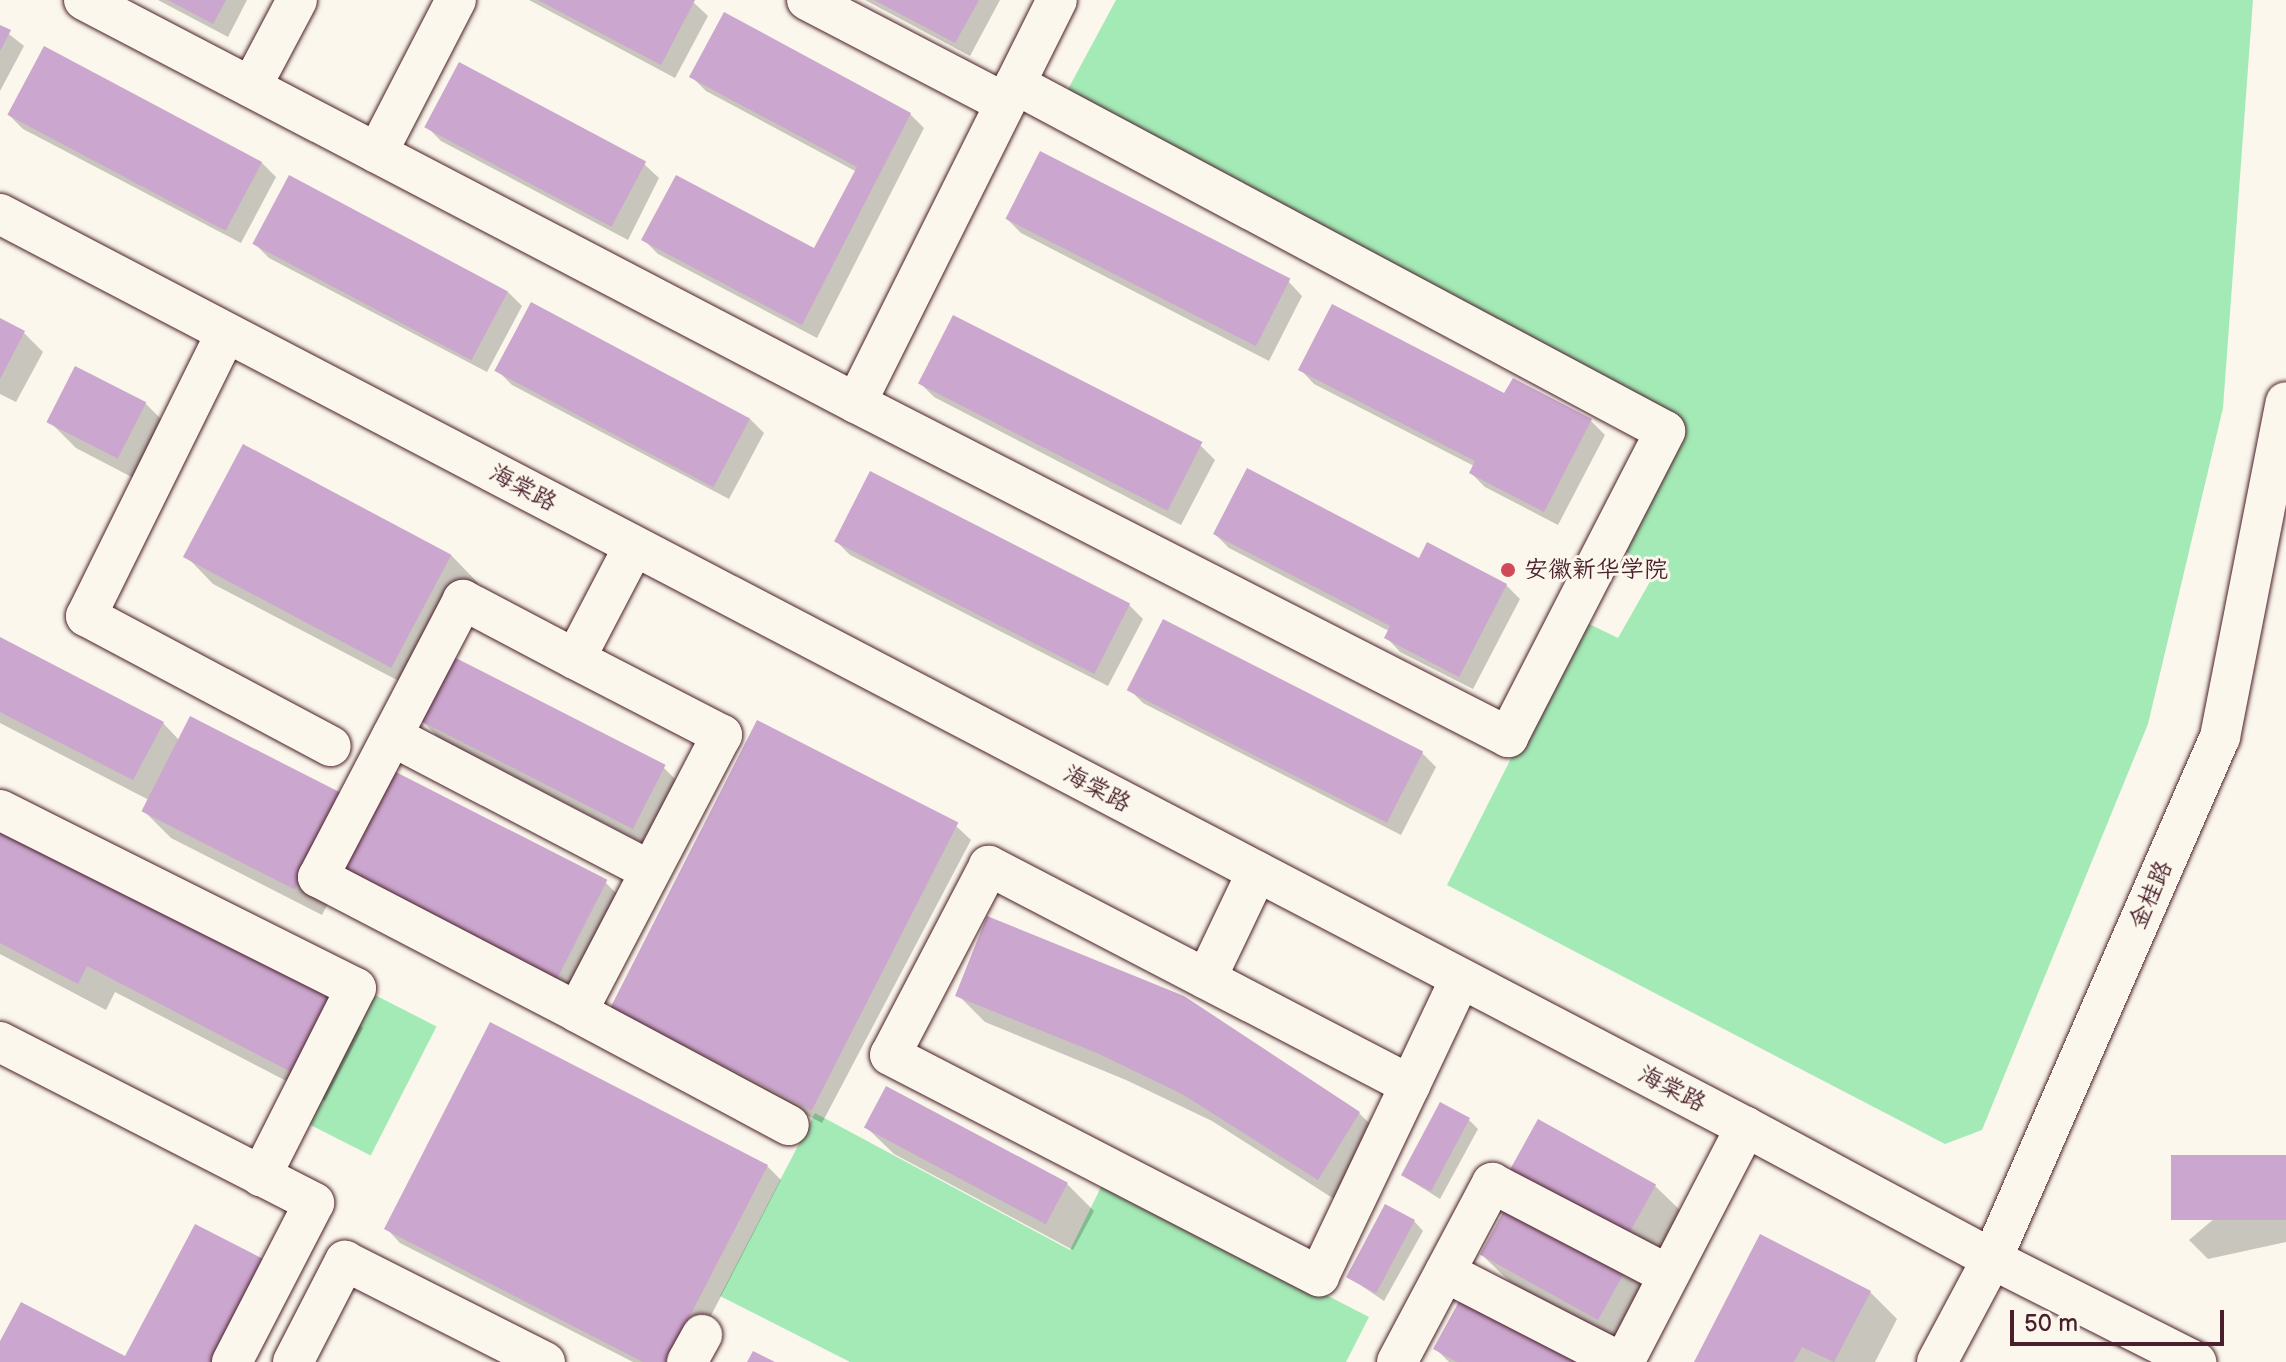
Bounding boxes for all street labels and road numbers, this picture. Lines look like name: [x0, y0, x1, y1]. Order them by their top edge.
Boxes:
street label: 海棠路: [484, 458, 562, 518]
street label: 海棠路: [1058, 759, 1136, 819]
street label: 金桂路: [2123, 856, 2179, 934]
street label: 海棠路: [1633, 1060, 1711, 1118]

